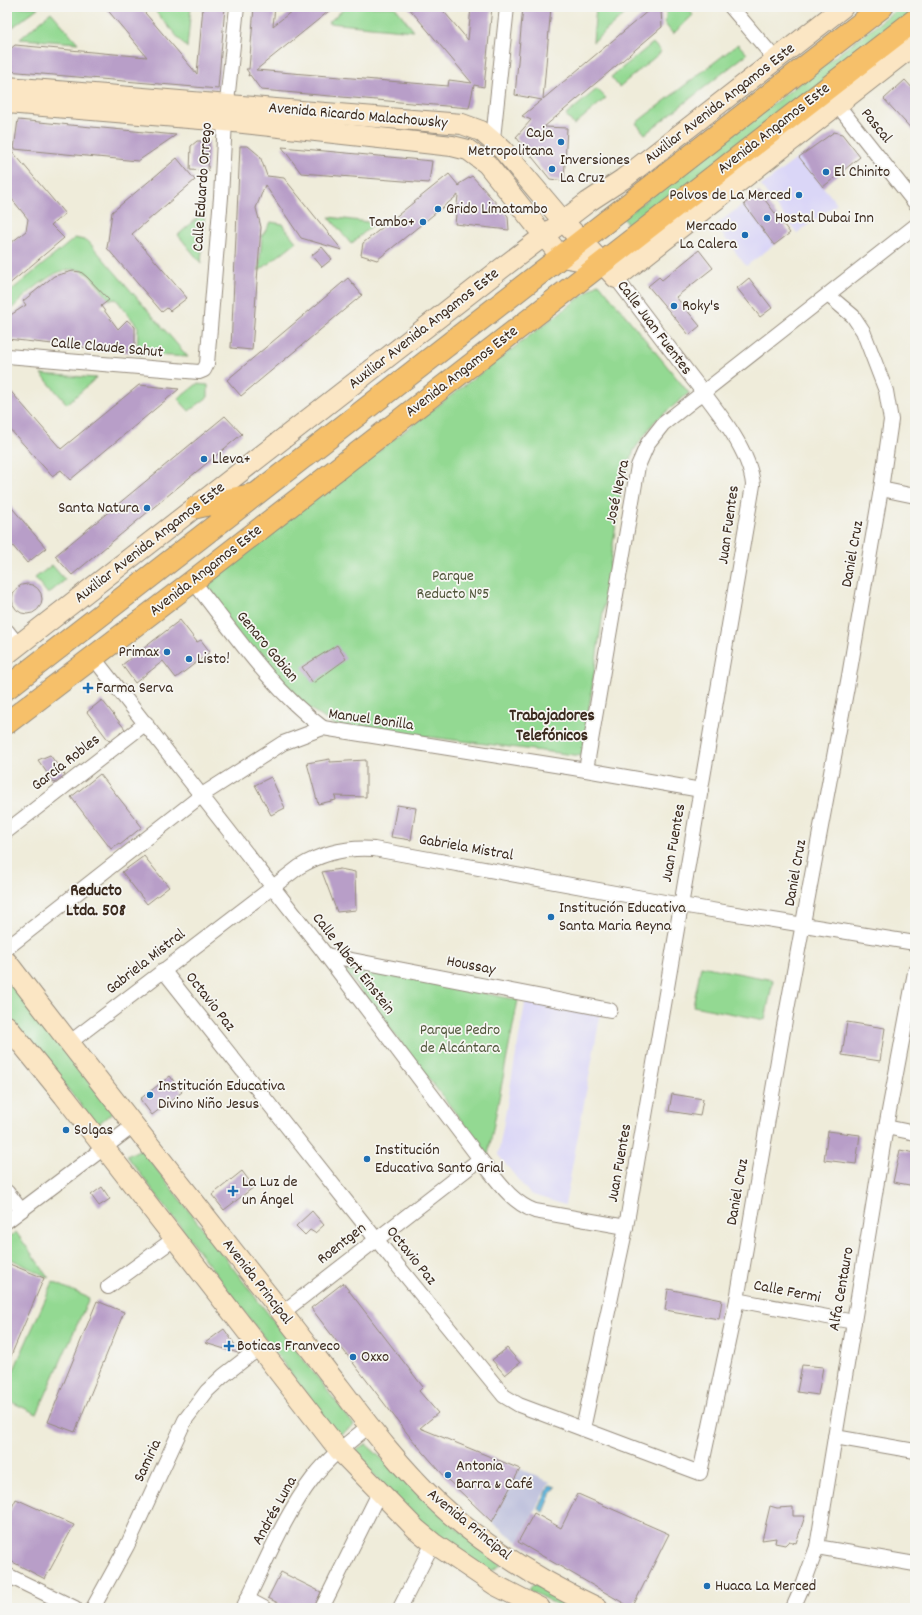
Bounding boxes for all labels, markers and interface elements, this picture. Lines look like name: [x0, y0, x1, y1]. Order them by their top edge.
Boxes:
street label: Auxiliar Avenida Angamos Este: [641, 39, 799, 169]
street label: Avenida Angamos Este: [714, 79, 834, 179]
street label: Avenida Ricardo Malachowsky: [268, 97, 449, 135]
street label: Pascal: [855, 104, 897, 149]
street label: Calle Eduardo Orrego: [187, 122, 219, 252]
place label: Caja Metropolitana: [468, 122, 553, 163]
marker: Caja Metropolitana: [556, 137, 566, 147]
place label: Inversiones La Cruz: [560, 149, 630, 190]
place label: El Chinito: [834, 161, 890, 184]
marker: Inversiones La Cruz: [547, 164, 557, 174]
marker: El Chinito: [821, 167, 831, 177]
place label: Polvos de La Merced: [669, 184, 791, 207]
marker: Polvos de La Merced: [794, 190, 804, 200]
place label: Grido Limatambo: [446, 198, 548, 221]
marker: Grido Limatambo: [433, 204, 443, 214]
place label: Hostal Dubai Inn: [775, 207, 874, 230]
place label: Tambo+: [369, 211, 415, 234]
marker: Hostal Dubai Inn: [762, 213, 772, 223]
place label: Mercado La Calera: [680, 215, 737, 256]
marker: Tambo+: [418, 217, 428, 227]
marker: Mercado La Calera: [740, 230, 750, 240]
street label: Auxiliar Avenida Angamos Este: [345, 264, 503, 394]
street label: Calle Juan Fuentes: [611, 276, 697, 380]
place label: Roky's: [682, 295, 720, 318]
marker: Roky's: [669, 301, 679, 311]
street label: Avenida Angamos Este: [402, 322, 522, 422]
street label: Calle Claude Sahut: [50, 332, 164, 364]
place label: Lleva+: [212, 448, 251, 471]
marker: Lleva+: [199, 454, 209, 464]
street label: José Neyra: [600, 457, 636, 526]
street label: Auxiliar Avenida Angamos Este: [71, 478, 229, 608]
street label: Juan Fuentes: [712, 484, 746, 566]
place label: Santa Natura: [58, 497, 139, 520]
marker: Santa Natura: [142, 503, 152, 513]
street label: Daniel Cruz: [836, 519, 870, 589]
street label: Avenida Angamos Este: [146, 521, 266, 621]
park label: Parque Reducto N°5: [417, 565, 489, 606]
street label: Genaro Gobian: [230, 606, 304, 688]
place label: Primax: [118, 641, 159, 664]
marker: Primax: [162, 647, 172, 657]
place label: Listo!: [197, 648, 230, 671]
marker: Listo!: [184, 654, 194, 664]
place label: Farma Serva: [96, 677, 173, 700]
marker: Farma Serva: [83, 683, 93, 693]
street label: Manuel Bonilla: [327, 703, 416, 737]
district label: Trabajadores Telefónicos: [509, 705, 595, 749]
street label: García Robles: [27, 729, 105, 797]
street label: Juan Fuentes: [656, 802, 692, 884]
street label: Gabriela Mistral: [417, 828, 515, 868]
street label: Daniel Cruz: [779, 838, 813, 908]
district label: Reducto Ltda. 508: [66, 880, 126, 924]
place label: Institución Educativa Santa Maria Reyna: [559, 897, 686, 938]
street label: Calle Albert Einstein: [306, 908, 400, 1020]
marker: Institución Educativa Santa Maria Reyna: [546, 912, 556, 922]
street label: Gabriela Mistral: [101, 923, 191, 1000]
street label: Houssay: [444, 950, 498, 982]
street label: Octavio Paz: [179, 967, 241, 1037]
park label: Parque Pedro de Alcántara: [420, 1019, 500, 1060]
place label: Institución Educativa Divino Niño Jesus: [158, 1075, 285, 1116]
marker: Institución Educativa Divino Niño Jesus: [145, 1090, 155, 1100]
place label: Solgas: [74, 1119, 113, 1142]
street label: Juan Fuentes: [602, 1122, 638, 1204]
marker: Solgas: [61, 1125, 71, 1135]
place label: Institución Educativa Santo Grial: [375, 1139, 504, 1180]
marker: Institución Educativa Santo Grial: [362, 1154, 372, 1164]
street label: Daniel Cruz: [721, 1157, 755, 1227]
place label: La Luz de un Ángel: [242, 1171, 297, 1212]
marker: La Luz de un Ángel: [227, 1185, 239, 1197]
street label: Roentgen: [313, 1217, 371, 1271]
street label: Octavio Paz: [380, 1221, 442, 1291]
street label: Avenida Principal: [216, 1234, 298, 1330]
street label: Alfa Centauro: [823, 1245, 861, 1333]
street label: Calle Fermi: [752, 1274, 823, 1310]
place label: Boticas Franveco: [237, 1335, 340, 1358]
marker: Boticas Franveco: [224, 1341, 234, 1351]
place label: Oxxo: [361, 1346, 389, 1369]
marker: Oxxo: [348, 1352, 358, 1362]
street label: Samiria: [128, 1435, 168, 1486]
place label: Antonia Barra & Café: [456, 1455, 533, 1496]
marker: Antonia Barra & Café: [443, 1470, 453, 1480]
street label: Andrés Luna: [247, 1472, 304, 1549]
street label: Avenida Principal: [422, 1484, 516, 1566]
place label: Huaca La Merced: [715, 1575, 816, 1598]
marker: Huaca La Merced: [702, 1581, 712, 1591]

